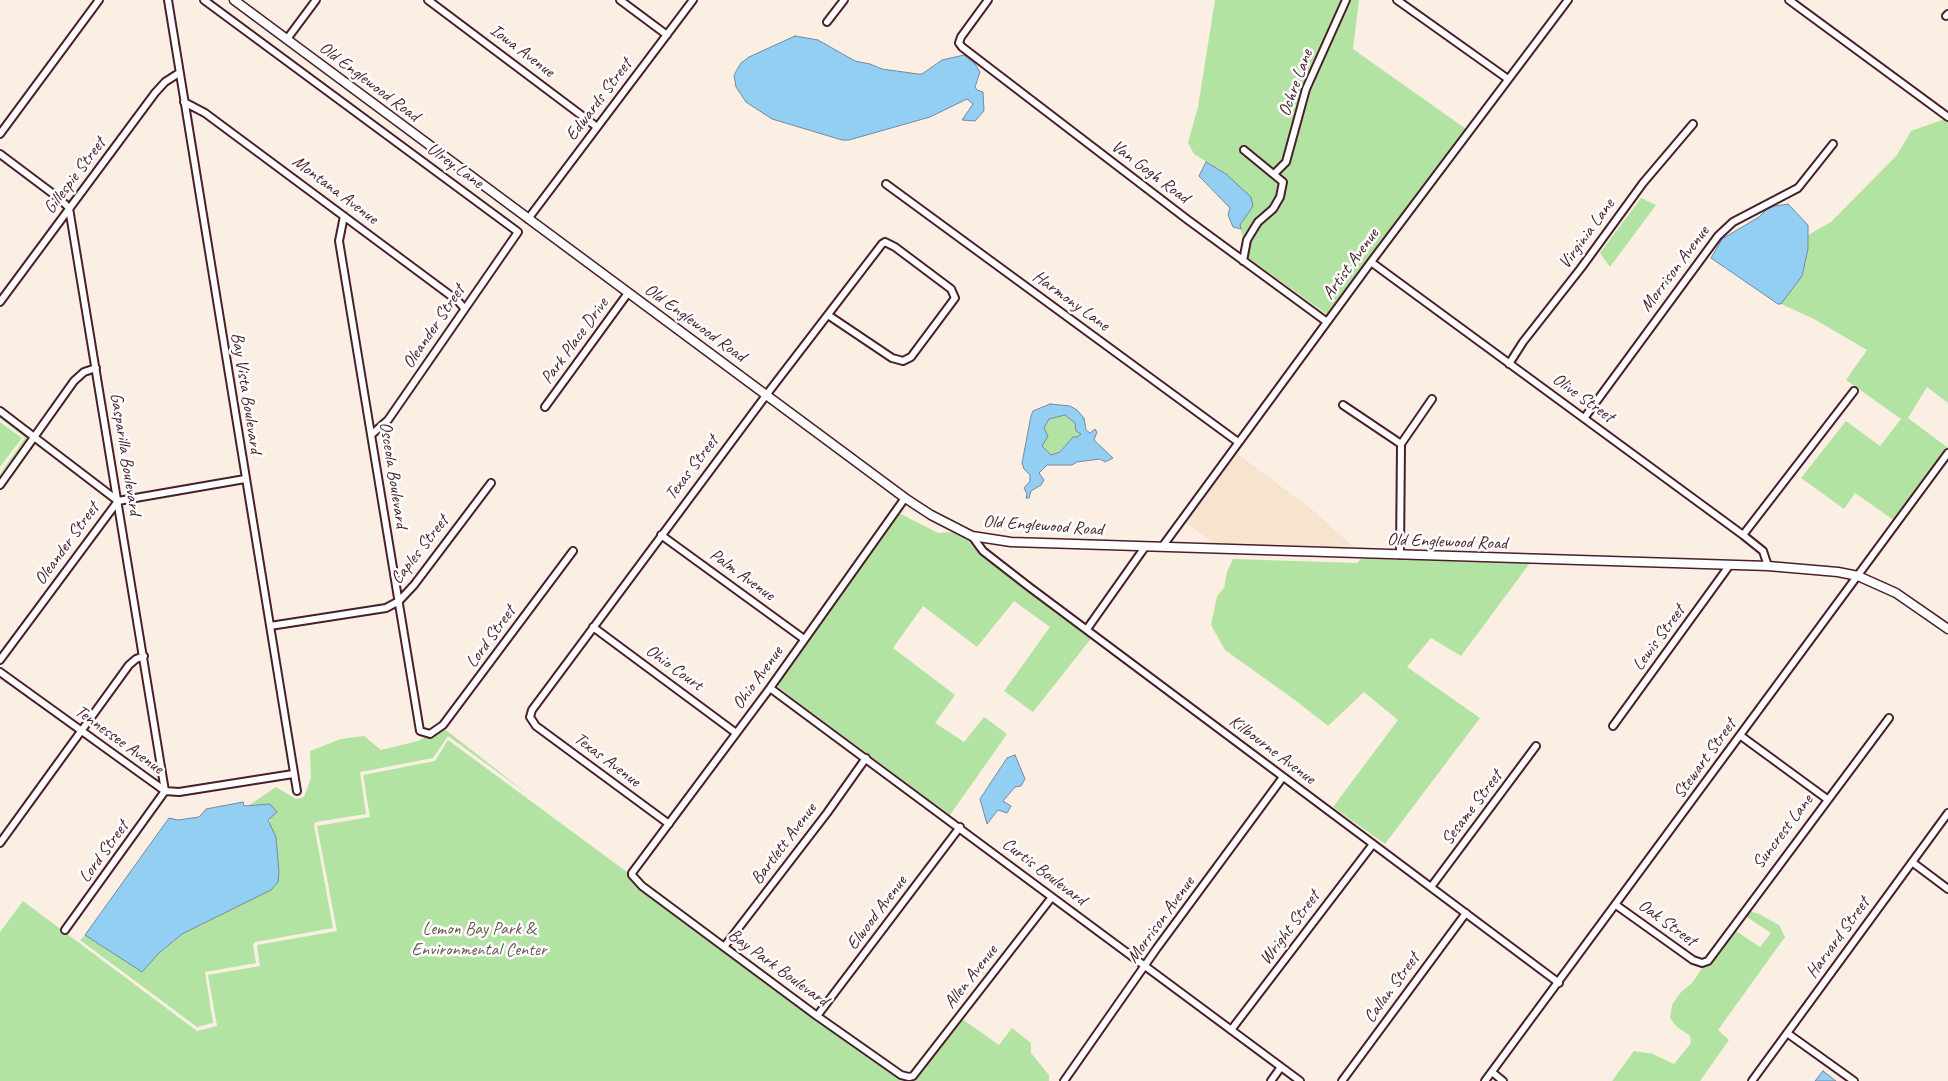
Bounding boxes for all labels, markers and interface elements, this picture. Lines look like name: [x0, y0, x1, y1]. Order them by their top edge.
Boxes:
street label: Iowa Avenue: [485, 20, 559, 82]
street label: Old Englewood Road: [314, 37, 424, 127]
street label: Ochre Lane: [1274, 47, 1318, 119]
street label: Edwards Street: [561, 55, 637, 145]
street label: Gillespie Street: [39, 134, 111, 218]
street label: Van Gogh Road: [1107, 136, 1193, 208]
street label: Ulrey Lane: [423, 138, 487, 194]
street label: Montana Avenue: [288, 151, 382, 229]
street label: Virginia Lane: [1554, 195, 1620, 273]
street label: Morrison Avenue: [1636, 222, 1714, 316]
street label: Artist Avenue: [1318, 224, 1384, 304]
street label: Harmony Lane: [1028, 266, 1114, 336]
street label: Old Englewood Road: [640, 279, 750, 367]
street label: Oleander Street: [398, 281, 470, 373]
street label: Park Place Drive: [537, 294, 613, 388]
street label: Bay Vista Boulevard: [226, 331, 266, 455]
street label: Olive Street: [1548, 368, 1618, 428]
street label: Gasparilla Boulevard: [105, 391, 145, 517]
street label: Osceola Boulevard: [374, 420, 412, 530]
street label: Texas Street: [661, 431, 723, 505]
street label: Oleander Street: [30, 499, 104, 589]
street label: Caples Street: [386, 511, 454, 589]
street label: Old Englewood Road: [982, 511, 1104, 541]
street label: Old Englewood Road: [1387, 529, 1507, 555]
street label: Palm Avenue: [705, 544, 779, 606]
street label: Lewis Street: [1628, 601, 1690, 675]
street label: Lord Street: [461, 602, 521, 672]
street label: Ohio Court: [641, 640, 707, 696]
street label: Ohio Avenue: [728, 642, 788, 714]
street label: Tennessee Avenue: [70, 701, 168, 779]
street label: Kilbourne Avenue: [1225, 711, 1319, 789]
street label: Stewart Street: [1669, 715, 1741, 803]
street label: Texas Avenue: [569, 728, 645, 792]
street label: Sesame Street: [1437, 766, 1507, 850]
street label: Suncrest Lane: [1748, 790, 1818, 874]
street label: Bartlett Avenue: [746, 799, 822, 889]
street label: Lord Street: [74, 817, 134, 887]
street label: Curtis Boulevard: [998, 833, 1090, 911]
street label: Elwood Avenue: [842, 872, 912, 954]
street label: Morrison Avenue: [1122, 872, 1200, 968]
street label: Wright Street: [1255, 887, 1325, 969]
street label: Harvard Street: [1801, 893, 1875, 983]
street label: Oak Street: [1634, 895, 1700, 951]
park label: Lemon Bay Park & Environmental Center: [412, 918, 546, 961]
street label: Bay Park Boulevard: [724, 924, 832, 1012]
street label: Allen Avenue: [939, 941, 1003, 1013]
street label: Callan Street: [1359, 949, 1425, 1027]

